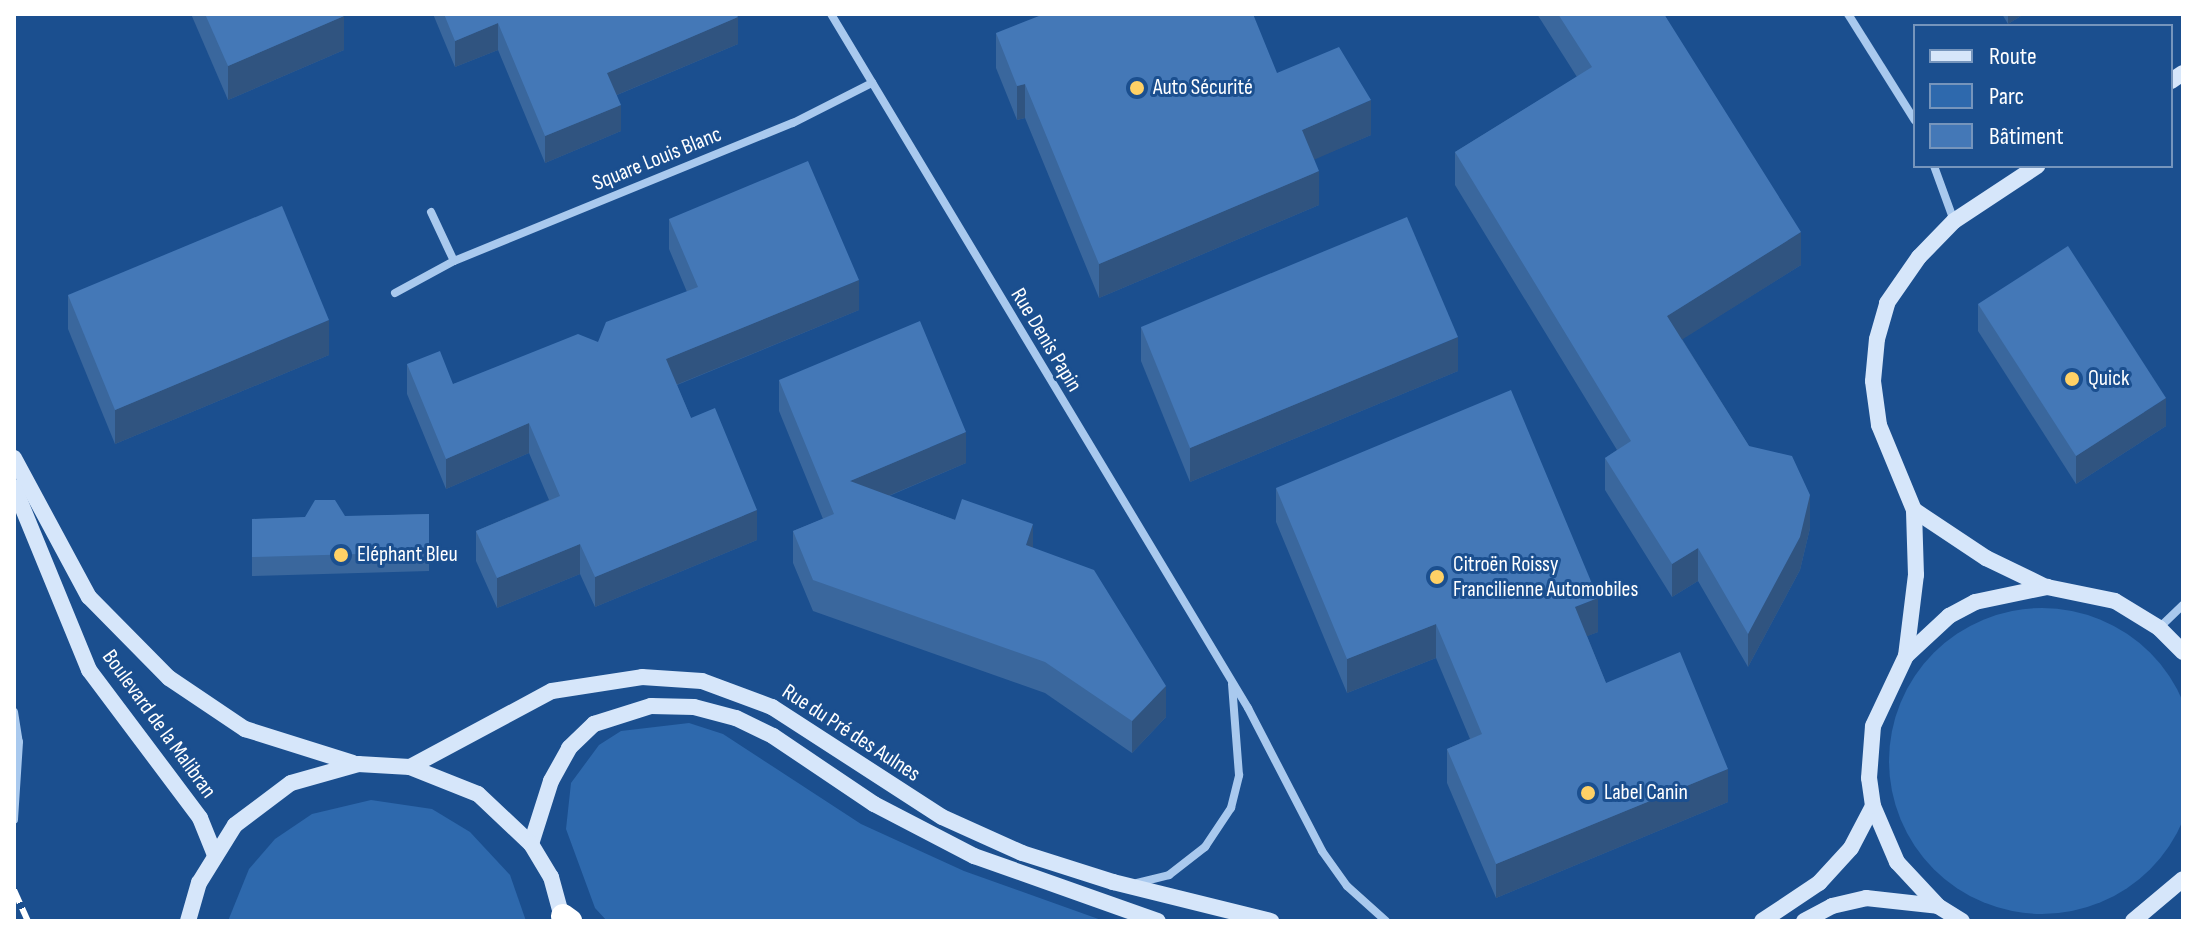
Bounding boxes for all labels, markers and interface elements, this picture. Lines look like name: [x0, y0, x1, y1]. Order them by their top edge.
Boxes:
legend: [1913, 24, 2173, 168]
text: Route: [1989, 42, 2037, 71]
place label: Auto Sécurité: [1153, 75, 1253, 101]
marker: Auto Sécurité: [1128, 79, 1146, 97]
text: Parc: [1989, 82, 2024, 111]
street label: Square Louis Blanc: [589, 121, 725, 197]
text: Bâtiment: [1989, 122, 2064, 151]
street label: Rue Denis Papin: [1005, 283, 1087, 397]
place label: Quick: [2088, 366, 2129, 392]
marker: Quick: [2063, 370, 2081, 388]
place label: Eléphant Bleu: [357, 542, 458, 568]
marker: Eléphant Bleu: [332, 546, 350, 564]
place label: Citroën Roissy Francilienne Automobiles: [1453, 551, 1638, 602]
marker: Citroën Roissy Francilienne Automobiles: [1428, 568, 1446, 586]
street label: Boulevard de la Malibran: [96, 645, 222, 803]
street label: Rue du Pré des Aulnes: [777, 679, 925, 787]
place label: Label Canin: [1604, 780, 1688, 806]
marker: Label Canin: [1579, 784, 1597, 802]

